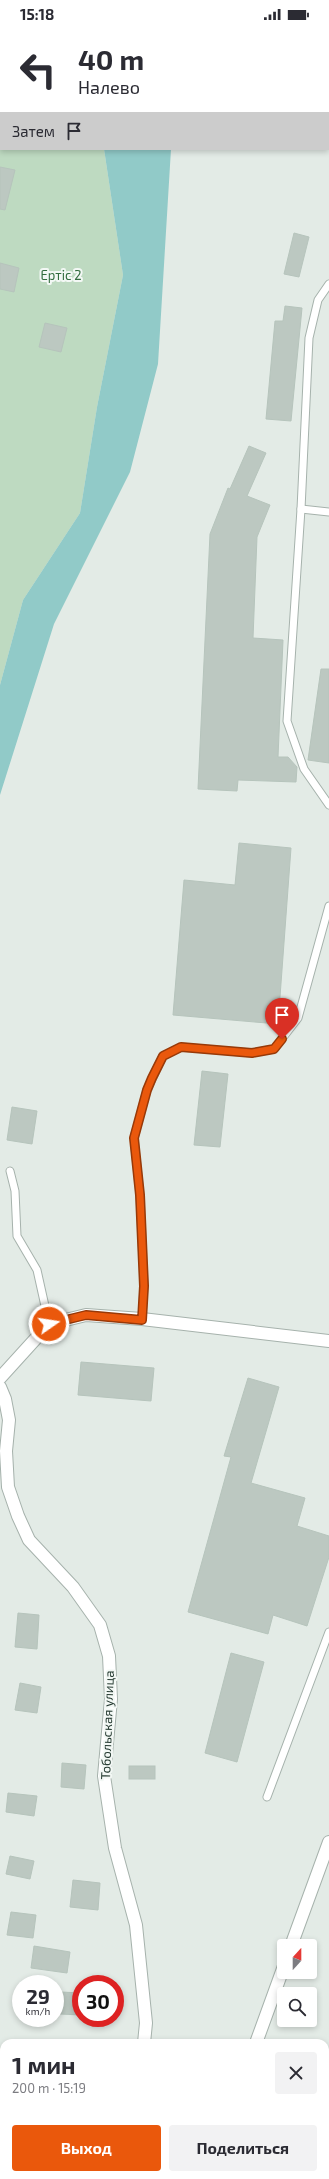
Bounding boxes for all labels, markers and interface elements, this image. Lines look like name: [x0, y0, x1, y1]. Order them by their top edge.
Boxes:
text: 15:18: [20, 5, 54, 23]
text: 40 m: [78, 42, 144, 76]
icon: left: [12, 44, 64, 96]
text: Налево: [78, 76, 140, 98]
icon: arrive: [63, 120, 85, 142]
text: Затем: [12, 122, 55, 140]
park label: Ертіс 2: [40, 267, 82, 283]
pin: [265, 998, 299, 1039]
icon: arrive: [271, 1004, 293, 1026]
position arrow: [28, 1303, 70, 1345]
street label: Тобольская улица: [97, 1670, 117, 1780]
north arrow: [277, 1939, 317, 1979]
map controls: [277, 1939, 317, 2027]
speed limit sign: 30: [72, 1975, 124, 2027]
text: 29: [26, 1984, 50, 2008]
button: search: [277, 1987, 317, 2027]
text: km/h: [26, 2005, 50, 2017]
text: 1 мин: [12, 2050, 76, 2079]
button: close: [275, 2052, 317, 2094]
text: 200 m · 15:19: [12, 2080, 86, 2096]
button: Выход: [12, 2125, 161, 2171]
button: Поделиться: [169, 2125, 317, 2171]

